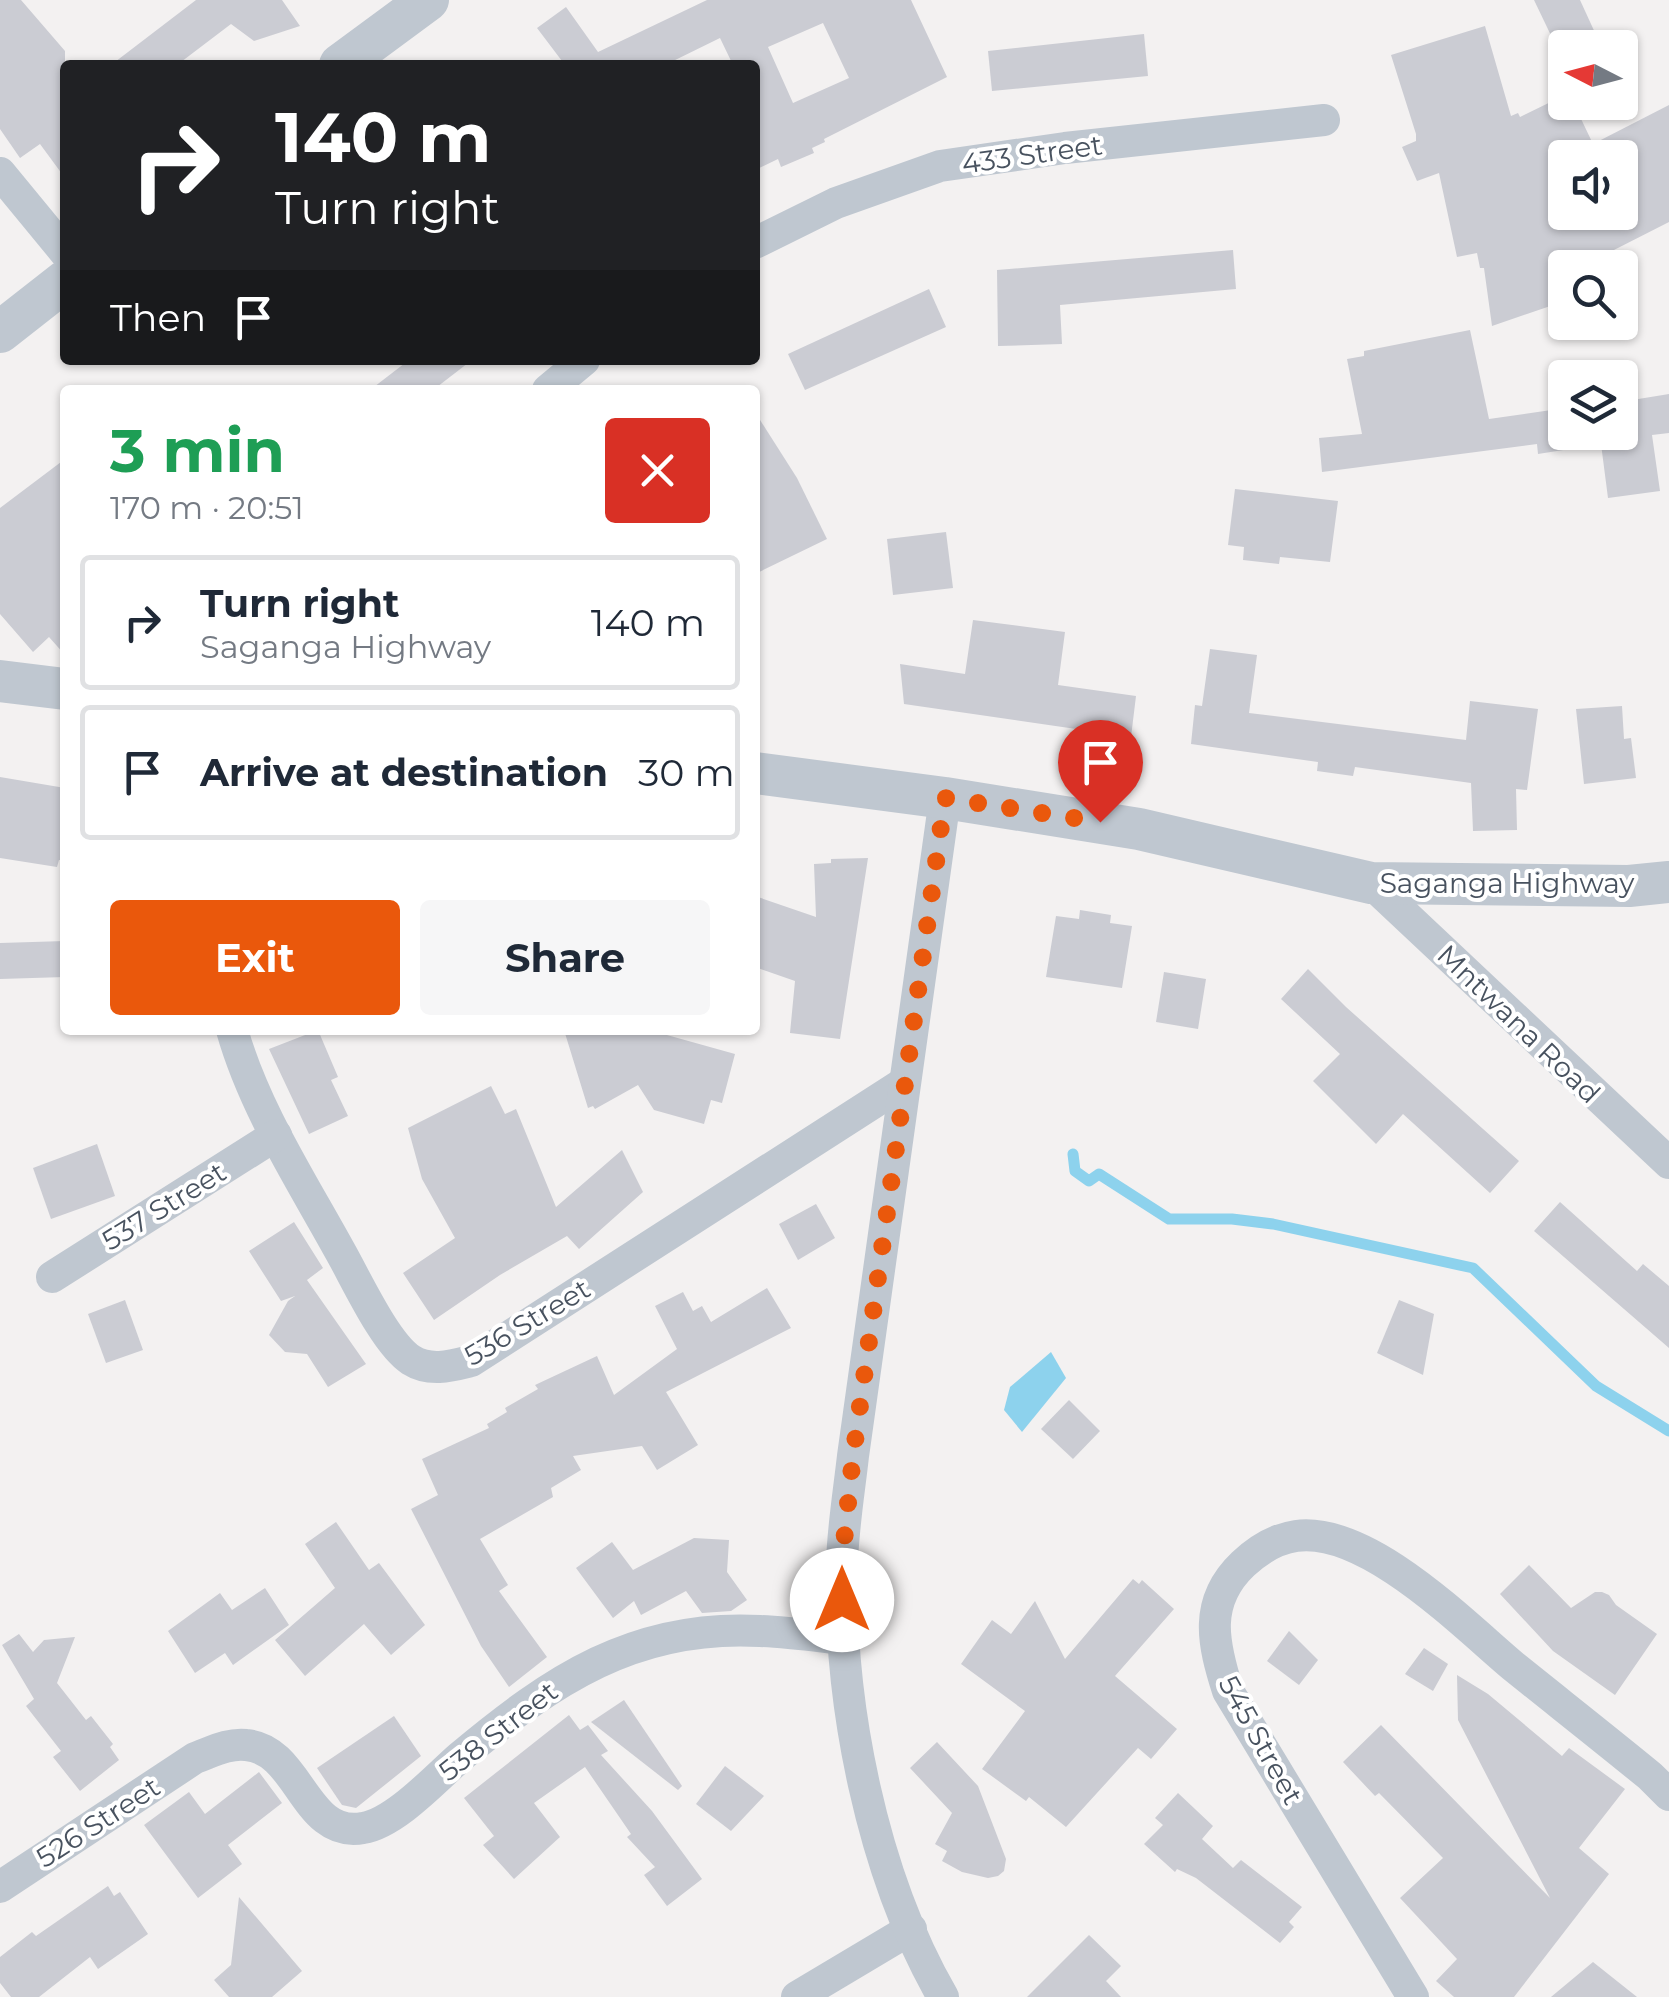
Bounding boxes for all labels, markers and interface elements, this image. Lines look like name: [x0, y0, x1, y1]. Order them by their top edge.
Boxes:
north arrow: [1548, 30, 1638, 120]
map controls: [1548, 30, 1638, 450]
text: 140 m: [275, 94, 491, 180]
icon: right: [110, 100, 240, 230]
street label: 433 Street: [960, 127, 1104, 181]
button: sound: [1548, 140, 1638, 230]
text: Turn right: [275, 180, 500, 235]
button: search: [1548, 250, 1638, 340]
icon: arrive: [226, 290, 281, 345]
text: Then: [110, 294, 206, 341]
button: layers: [1548, 360, 1638, 450]
text: 3 min: [110, 414, 285, 487]
button: close: [605, 418, 710, 523]
text: 170 m · 20:51: [110, 488, 304, 527]
text: Turn right: [200, 580, 399, 627]
icon: right: [115, 595, 170, 650]
text: 140 m: [591, 599, 705, 646]
text: Saganga Highway: [200, 627, 491, 666]
pin: [1058, 720, 1143, 823]
icon: arrive: [1073, 735, 1128, 790]
icon: arrive: [115, 745, 170, 800]
text: Arrive at destination: [200, 749, 608, 796]
text: 30 m: [638, 749, 735, 796]
street label: Saganga Highway: [1380, 866, 1635, 900]
button: Exit: [110, 900, 400, 1015]
button: Share: [420, 900, 710, 1015]
street label: Mntwana Road: [1430, 938, 1608, 1110]
street label: 537 Street: [96, 1155, 232, 1257]
street label: 536 Street: [458, 1271, 596, 1373]
position arrow: [790, 1548, 894, 1652]
street label: 545 Street: [1212, 1670, 1310, 1810]
street label: 538 Street: [432, 1674, 564, 1788]
street label: 526 Street: [30, 1769, 166, 1875]

